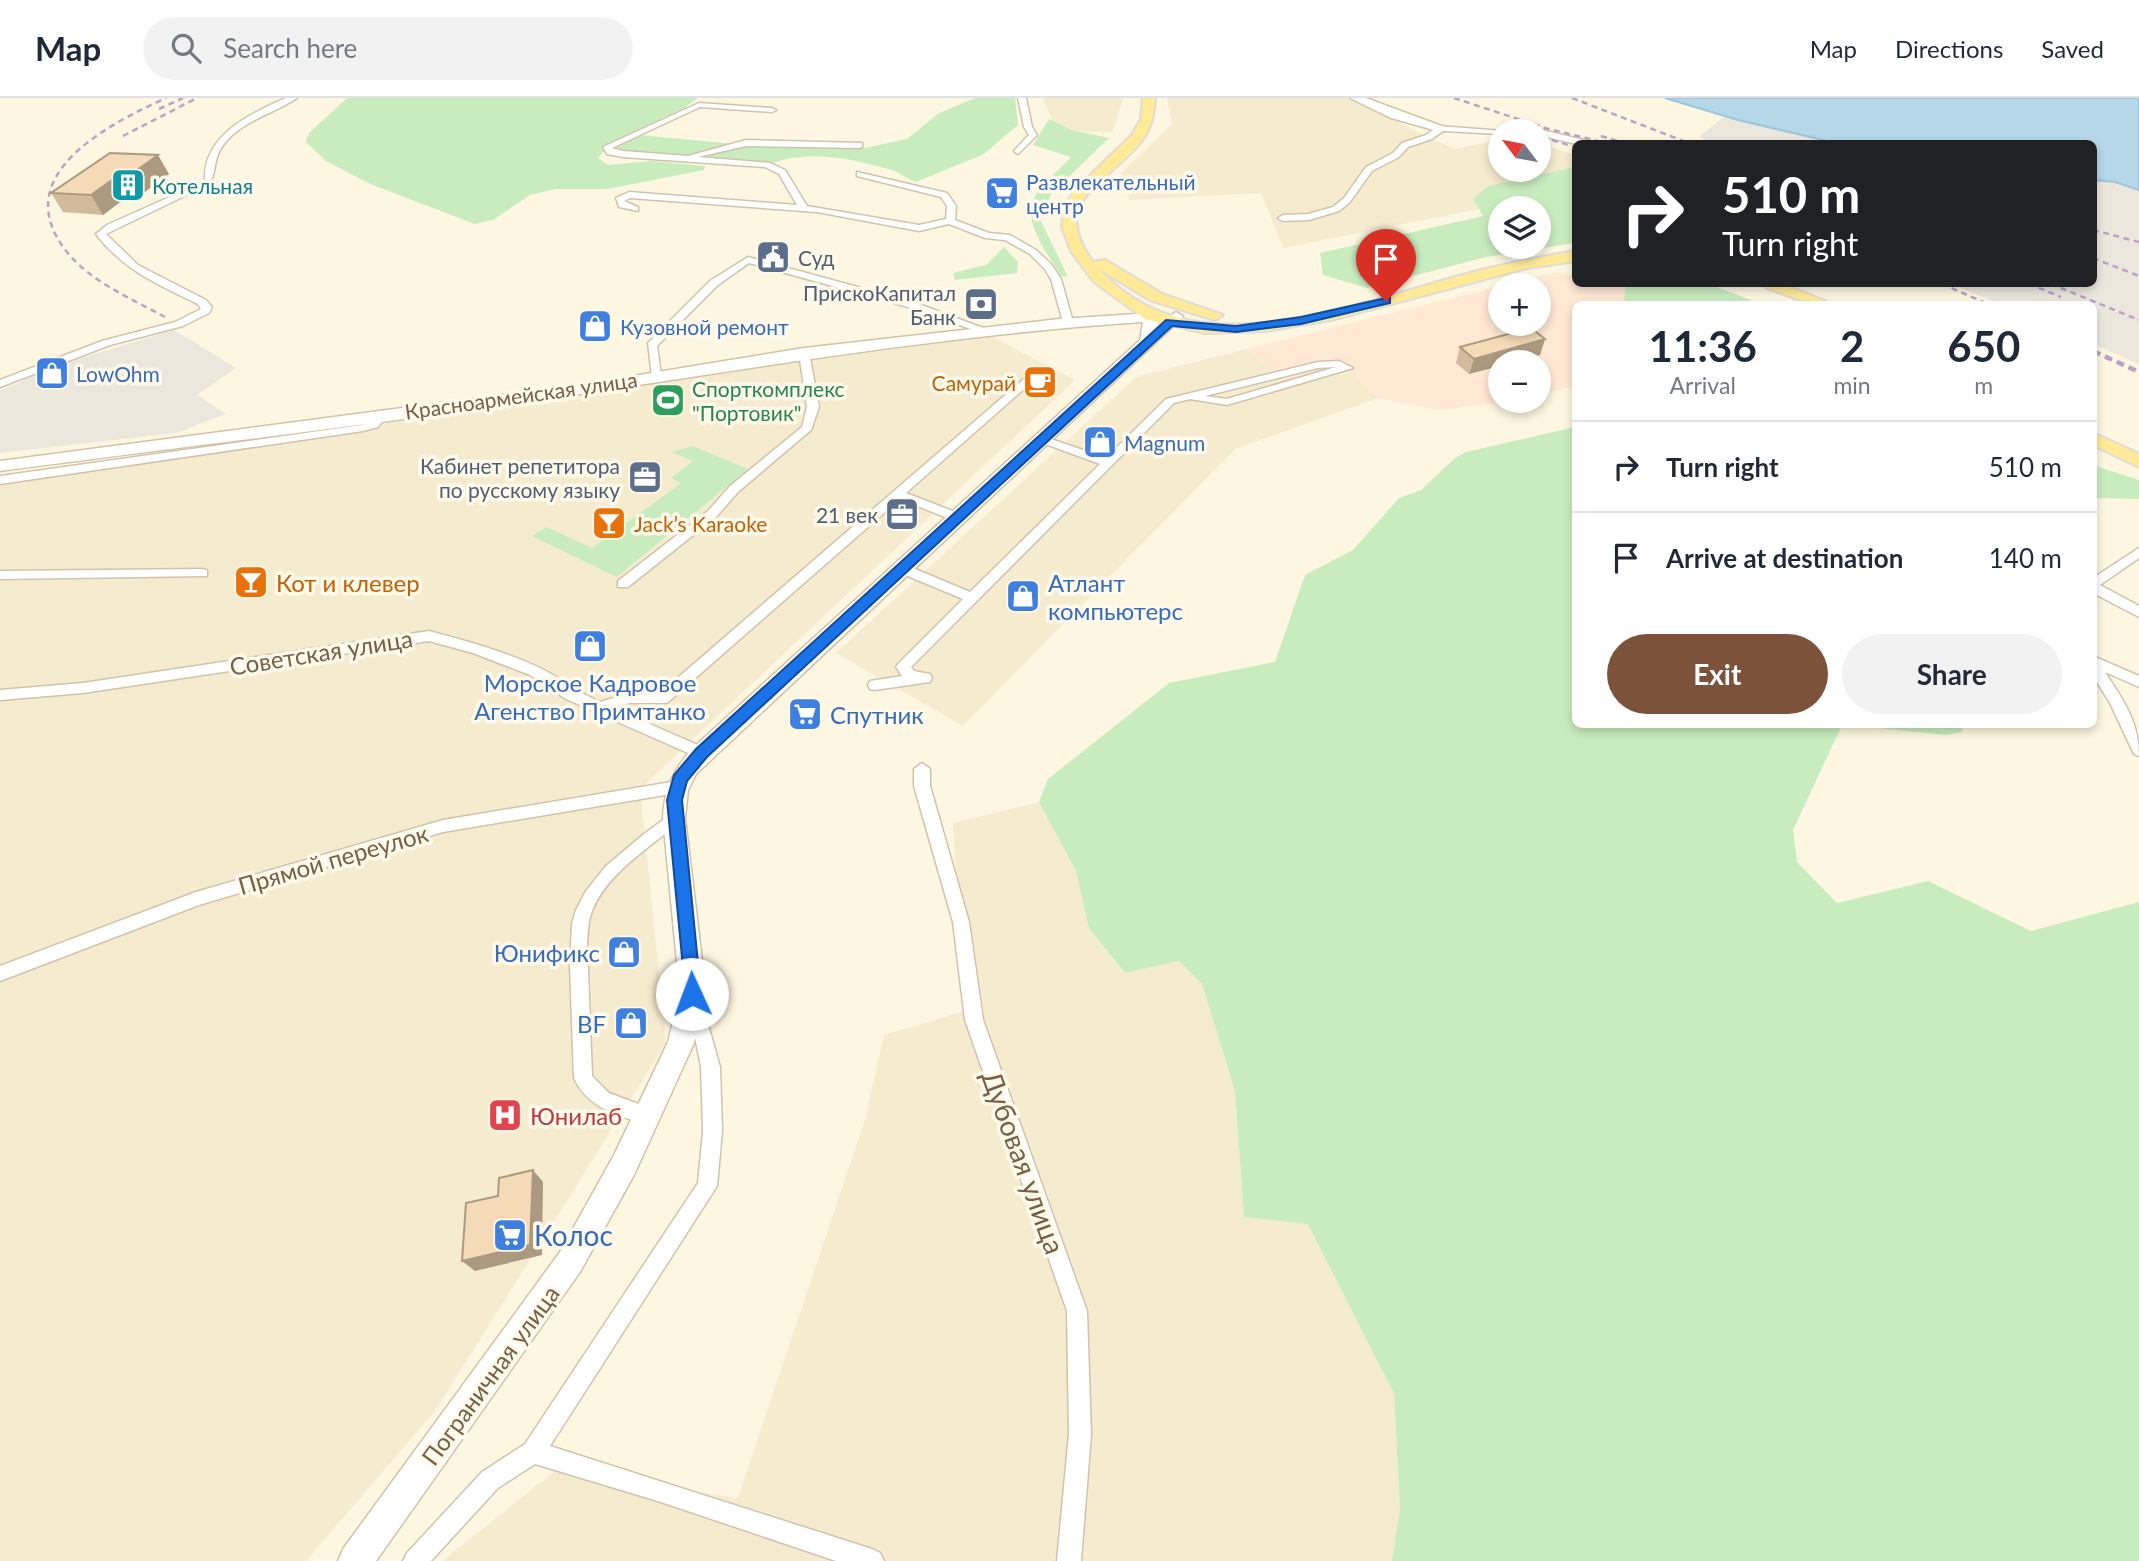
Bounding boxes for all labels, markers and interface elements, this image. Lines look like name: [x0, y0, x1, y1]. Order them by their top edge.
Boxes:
search box: [143, 17, 633, 80]
text: Map: [35, 28, 101, 68]
icon: search: [167, 29, 205, 67]
text: Search here: [223, 32, 357, 64]
text: Map: [1810, 34, 1857, 63]
text: Directions: [1895, 34, 2003, 63]
text: Saved: [2041, 34, 2104, 63]
north arrow: [1488, 119, 1550, 182]
map controls: [1488, 119, 1551, 413]
text: 510 m: [1722, 165, 1860, 223]
building icon: Котельная: [109, 166, 147, 204]
icon: right: [1607, 168, 1698, 259]
place label: Развлекательный центр: [1026, 169, 1196, 218]
place label: Котельная: [152, 173, 253, 198]
supermarket icon: Развлекательный центр: [983, 174, 1021, 212]
button: layers: [1488, 196, 1551, 259]
text: Turn right: [1722, 224, 1858, 263]
pin: [1356, 229, 1416, 301]
public building icon: Суд: [754, 238, 792, 276]
icon: arrive: [1367, 240, 1405, 278]
place label: Суд: [798, 245, 835, 270]
button: +: [1488, 273, 1551, 336]
place label: ПрискоКапитал Банк: [803, 280, 956, 329]
bank icon: ПрискоКапитал Банк: [962, 285, 1000, 323]
shop icon: Кузовной ремонт: [576, 307, 614, 345]
place label: Кузовной ремонт: [620, 314, 789, 339]
text: 11:36: [1649, 321, 1757, 371]
text: 2: [1840, 321, 1864, 371]
text: 650: [1947, 321, 2020, 371]
button: −: [1488, 350, 1551, 413]
shop icon: LowOhm: [33, 354, 71, 392]
place label: LowOhm: [76, 361, 160, 386]
cafe icon: Самурай: [1021, 363, 1059, 401]
street label: Красноармейская улица: [403, 366, 639, 424]
place label: Самурай: [932, 370, 1016, 395]
text: Arrival: [1670, 371, 1736, 399]
text: min: [1833, 371, 1871, 399]
text: m: [1974, 371, 1993, 399]
place label: Спорткомплекс "Портовик": [692, 376, 845, 425]
sports icon: Спорткомплекс "Портовик": [649, 381, 687, 419]
shop icon: Magnum: [1081, 423, 1119, 461]
place label: Magnum: [1124, 430, 1205, 455]
icon: right: [1607, 448, 1645, 486]
text: Turn right: [1666, 451, 1779, 483]
text: 510 m: [1989, 451, 2062, 483]
place label: Кабинет репетитора по русскому языку: [420, 453, 620, 502]
office icon: Кабинет репетитора по русскому языку: [626, 458, 664, 496]
office icon: 21 век: [883, 495, 921, 533]
place label: 21 век: [816, 502, 878, 527]
bar icon: Jack’s Karaoke: [590, 504, 628, 542]
place label: Jack’s Karaoke: [634, 511, 767, 536]
icon: arrive: [1607, 539, 1645, 577]
text: Arrive at destination: [1666, 542, 1903, 574]
text: 140 m: [1989, 542, 2062, 574]
bar icon: Кот и клевер: [232, 563, 270, 601]
place label: Кот и клевер: [276, 568, 420, 597]
place label: Атлант компьютерс: [1048, 568, 1183, 625]
shop icon: Атлант компьютерс: [1004, 577, 1042, 615]
street label: Советская улица: [227, 623, 415, 681]
shop icon: Морское Кадровое Агенство Примтанко: [571, 627, 609, 665]
button: Exit: [1607, 634, 1828, 714]
button: Share: [1842, 634, 2062, 714]
place label: Морское Кадровое Агенство Примтанко: [474, 668, 706, 725]
supermarket icon: Спутник: [786, 695, 824, 733]
place label: Спутник: [830, 700, 924, 729]
street label: Прямой переулок: [235, 818, 432, 900]
shop icon: Юнификс: [605, 933, 643, 971]
place label: Юнификс: [494, 938, 600, 967]
position arrow: [655, 957, 729, 1031]
shop icon: BF: [612, 1004, 650, 1042]
place label: BF: [577, 1009, 606, 1038]
street label: Дубовая улица: [975, 1066, 1073, 1258]
hospital icon: Юнилаб: [486, 1096, 524, 1134]
place label: Юнилаб: [530, 1101, 622, 1130]
supermarket icon: Колос: [491, 1216, 529, 1254]
place label: Колос: [534, 1218, 613, 1252]
street label: Пограничная улица: [415, 1280, 565, 1470]

